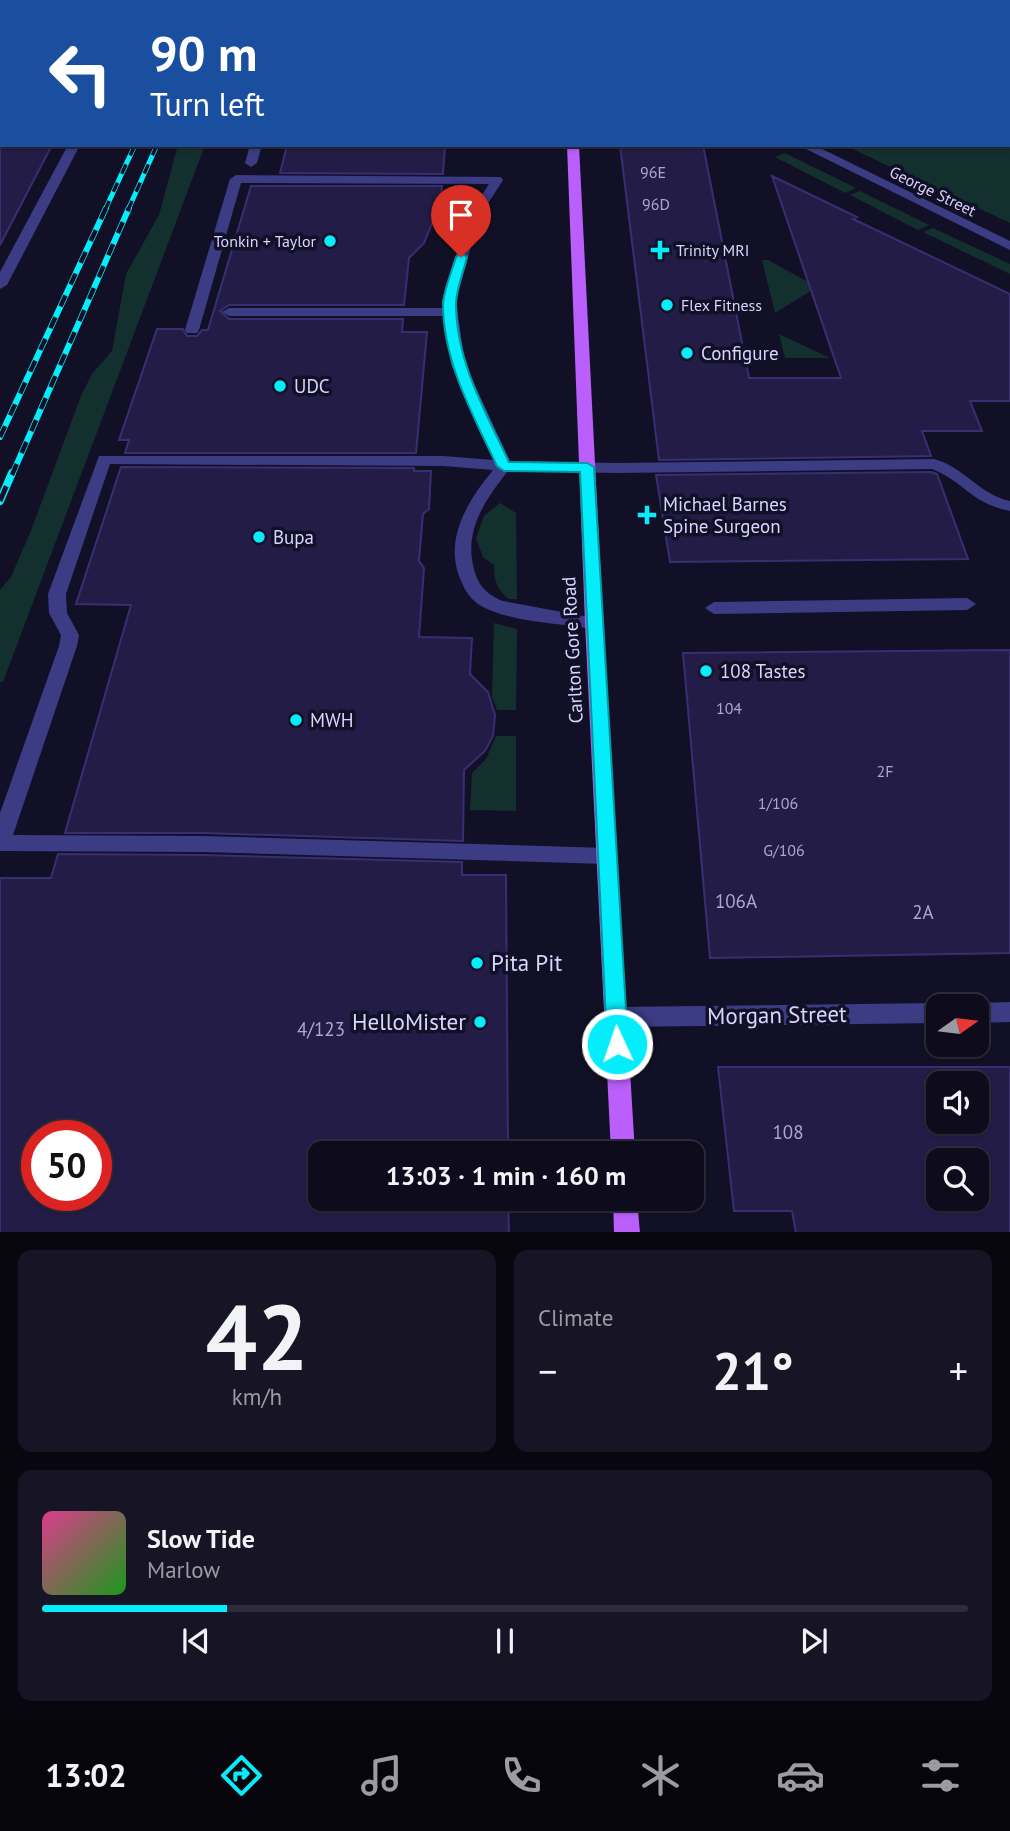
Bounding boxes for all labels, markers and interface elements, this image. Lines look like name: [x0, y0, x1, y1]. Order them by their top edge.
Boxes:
text: 90 m: [150, 21, 257, 85]
icon: left: [35, 28, 126, 119]
text: Turn left: [150, 83, 265, 125]
street label: George Street: [887, 161, 980, 221]
house number: 96E: [640, 162, 666, 182]
pin: [431, 185, 491, 257]
house number: 96D: [642, 194, 670, 214]
icon: arrive: [442, 196, 480, 234]
place label: Tonkin + Taylor: [214, 231, 317, 251]
marker: Tonkin + Taylor: [322, 233, 338, 249]
marker: Trinity MRI: [650, 240, 670, 260]
place label: Trinity MRI: [676, 240, 749, 260]
place label: Flex Fitness: [681, 295, 762, 315]
marker: Flex Fitness: [659, 297, 675, 313]
place label: Configure: [701, 341, 779, 365]
marker: Configure: [679, 345, 695, 361]
place label: UDC: [294, 374, 330, 398]
marker: UDC: [272, 378, 288, 394]
place label: Michael Barnes Spine Surgeon: [663, 492, 787, 538]
marker: Michael Barnes Spine Surgeon: [637, 505, 657, 525]
place label: Bupa: [273, 525, 314, 549]
marker: Bupa: [251, 529, 267, 545]
street label: Carlton Gore Road: [556, 576, 588, 724]
place label: 108 Tastes: [720, 659, 805, 683]
marker: 108 Tastes: [698, 663, 714, 679]
house number: 104: [716, 698, 742, 718]
place label: MWH: [310, 708, 354, 732]
marker: MWH: [288, 712, 304, 728]
house number: 2F: [877, 761, 894, 781]
house number: 1/106: [758, 793, 798, 813]
house number: G/106: [763, 840, 805, 860]
house number: 106A: [715, 889, 757, 913]
house number: 2A: [912, 900, 934, 924]
place label: Pita Pit: [491, 948, 562, 977]
marker: Pita Pit: [469, 955, 485, 971]
north arrow: [926, 994, 989, 1057]
map controls: [926, 994, 989, 1211]
street label: Morgan Street: [707, 999, 847, 1030]
place label: HelloMister: [352, 1007, 466, 1036]
position arrow: [580, 1007, 654, 1081]
marker: HelloMister: [472, 1014, 488, 1030]
house number: 4/123: [297, 1017, 345, 1041]
button: sound: [926, 1071, 989, 1134]
speed limit sign: 50: [21, 1120, 112, 1211]
house number: 108: [772, 1120, 804, 1144]
button: search: [926, 1148, 989, 1211]
text: 13:03 · 1 min · 160 m: [386, 1159, 626, 1192]
text: 42: [205, 1277, 309, 1395]
text: Climate: [538, 1303, 613, 1332]
text: 21°: [712, 1337, 794, 1404]
text: −: [538, 1346, 557, 1395]
text: +: [949, 1346, 968, 1395]
text: km/h: [232, 1382, 282, 1411]
text: Slow Tide: [147, 1522, 255, 1555]
text: Marlow: [147, 1555, 220, 1584]
icon: previous: [177, 1622, 215, 1660]
icon: pause: [486, 1622, 524, 1660]
icon: next: [795, 1622, 833, 1660]
icon: directions: [217, 1751, 266, 1800]
icon: music: [357, 1751, 406, 1800]
icon: phone: [497, 1751, 546, 1800]
icon: climate: [636, 1751, 685, 1800]
icon: car: [776, 1751, 825, 1800]
icon: filters: [916, 1751, 965, 1800]
text: 13:02: [45, 1754, 127, 1796]

